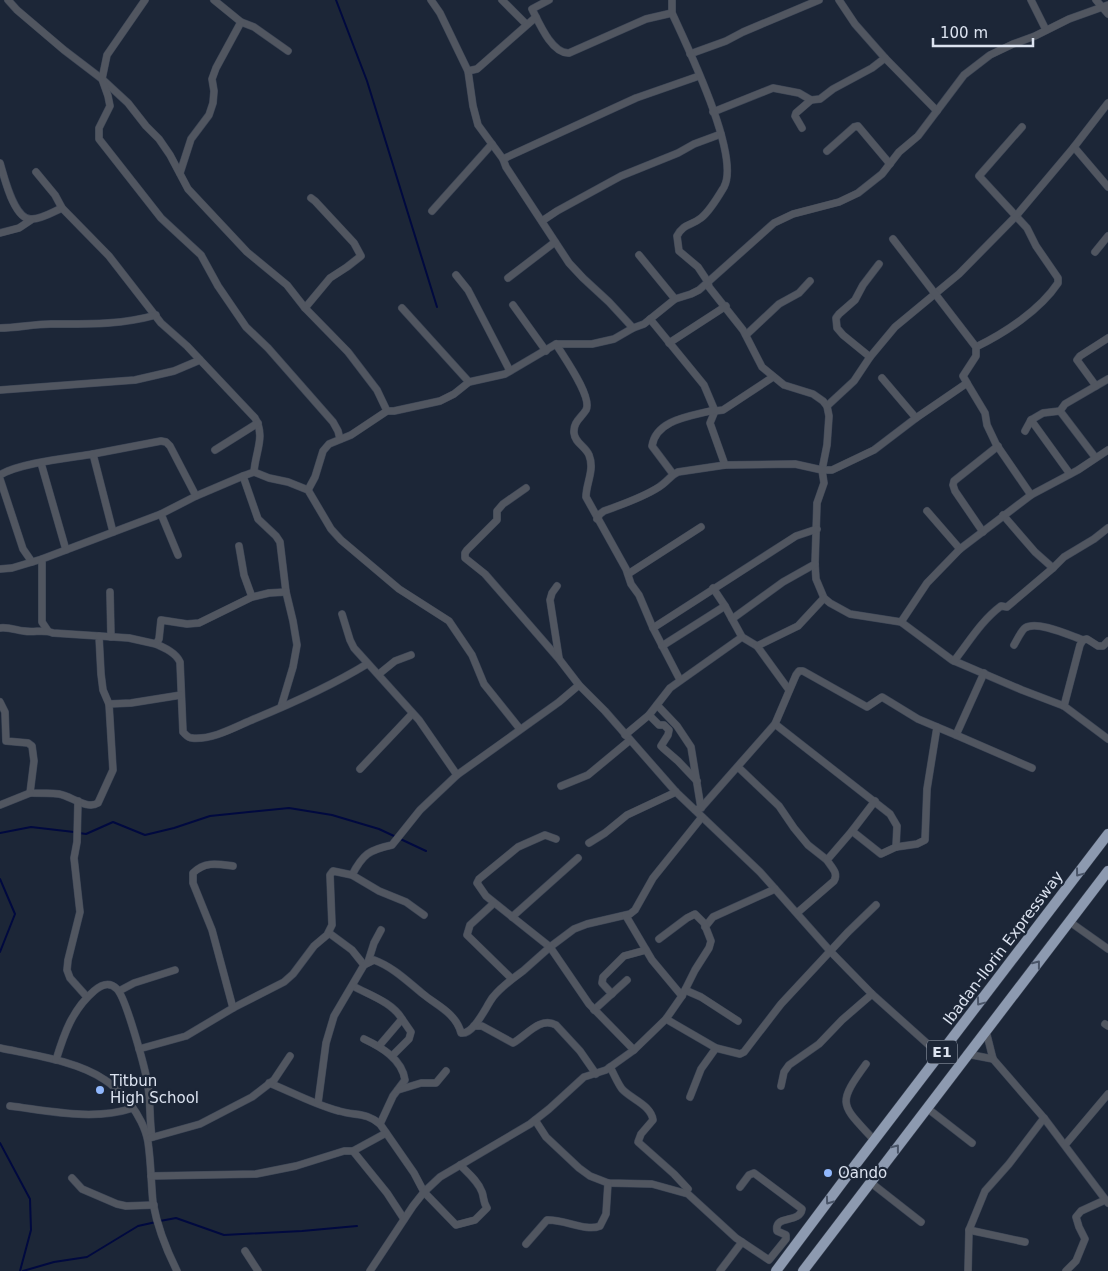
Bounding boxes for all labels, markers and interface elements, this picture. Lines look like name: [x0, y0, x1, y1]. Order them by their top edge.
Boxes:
scale bar: [933, 15, 1033, 47]
text: 100 m: [940, 24, 988, 42]
street label: Ibadan-Ilorin Expressway: [939, 867, 1067, 1029]
one-way arrow: [1076, 867, 1084, 876]
one-way arrow: [1032, 961, 1040, 970]
one-way arrow: [978, 996, 986, 1005]
road number: E1: [927, 1040, 957, 1064]
place label: Titbun High School: [109, 1072, 199, 1107]
marker: Titbun High School: [94, 1084, 106, 1096]
one-way arrow: [890, 1144, 899, 1154]
place label: Oando: [838, 1164, 887, 1182]
marker: Oando: [822, 1167, 834, 1179]
one-way arrow: [826, 1195, 834, 1204]

